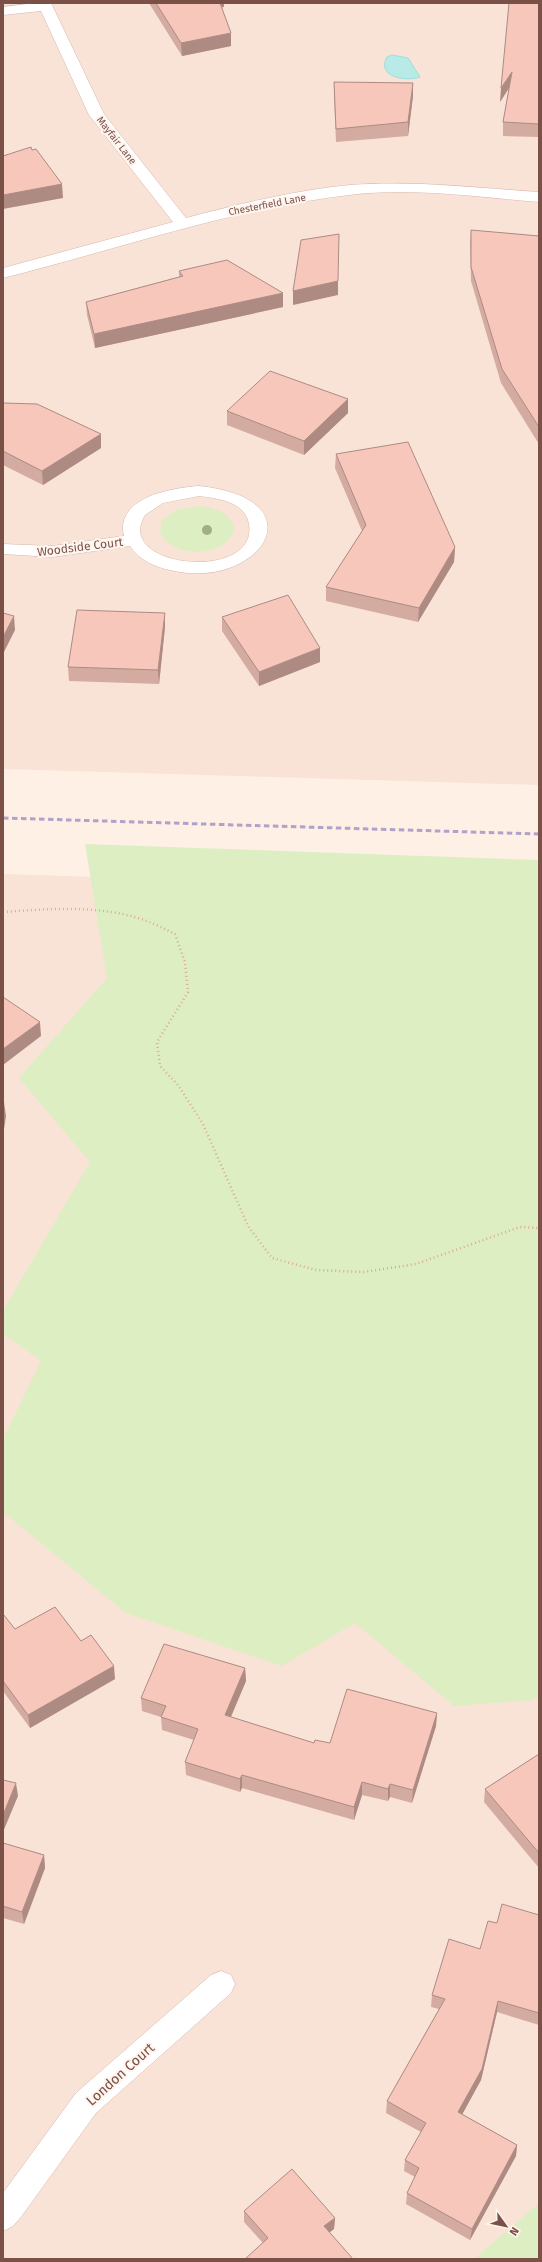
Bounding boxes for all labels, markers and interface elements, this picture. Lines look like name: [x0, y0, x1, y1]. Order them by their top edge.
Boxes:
street label: Mayfair Lane: [94, 114, 139, 167]
street label: Chesterfield Lane: [227, 192, 307, 218]
street label: Woodside Court: [36, 535, 124, 559]
street label: London Court: [83, 2039, 159, 2109]
north arrow: [486, 2206, 526, 2246]
text: N: [507, 2225, 521, 2238]

